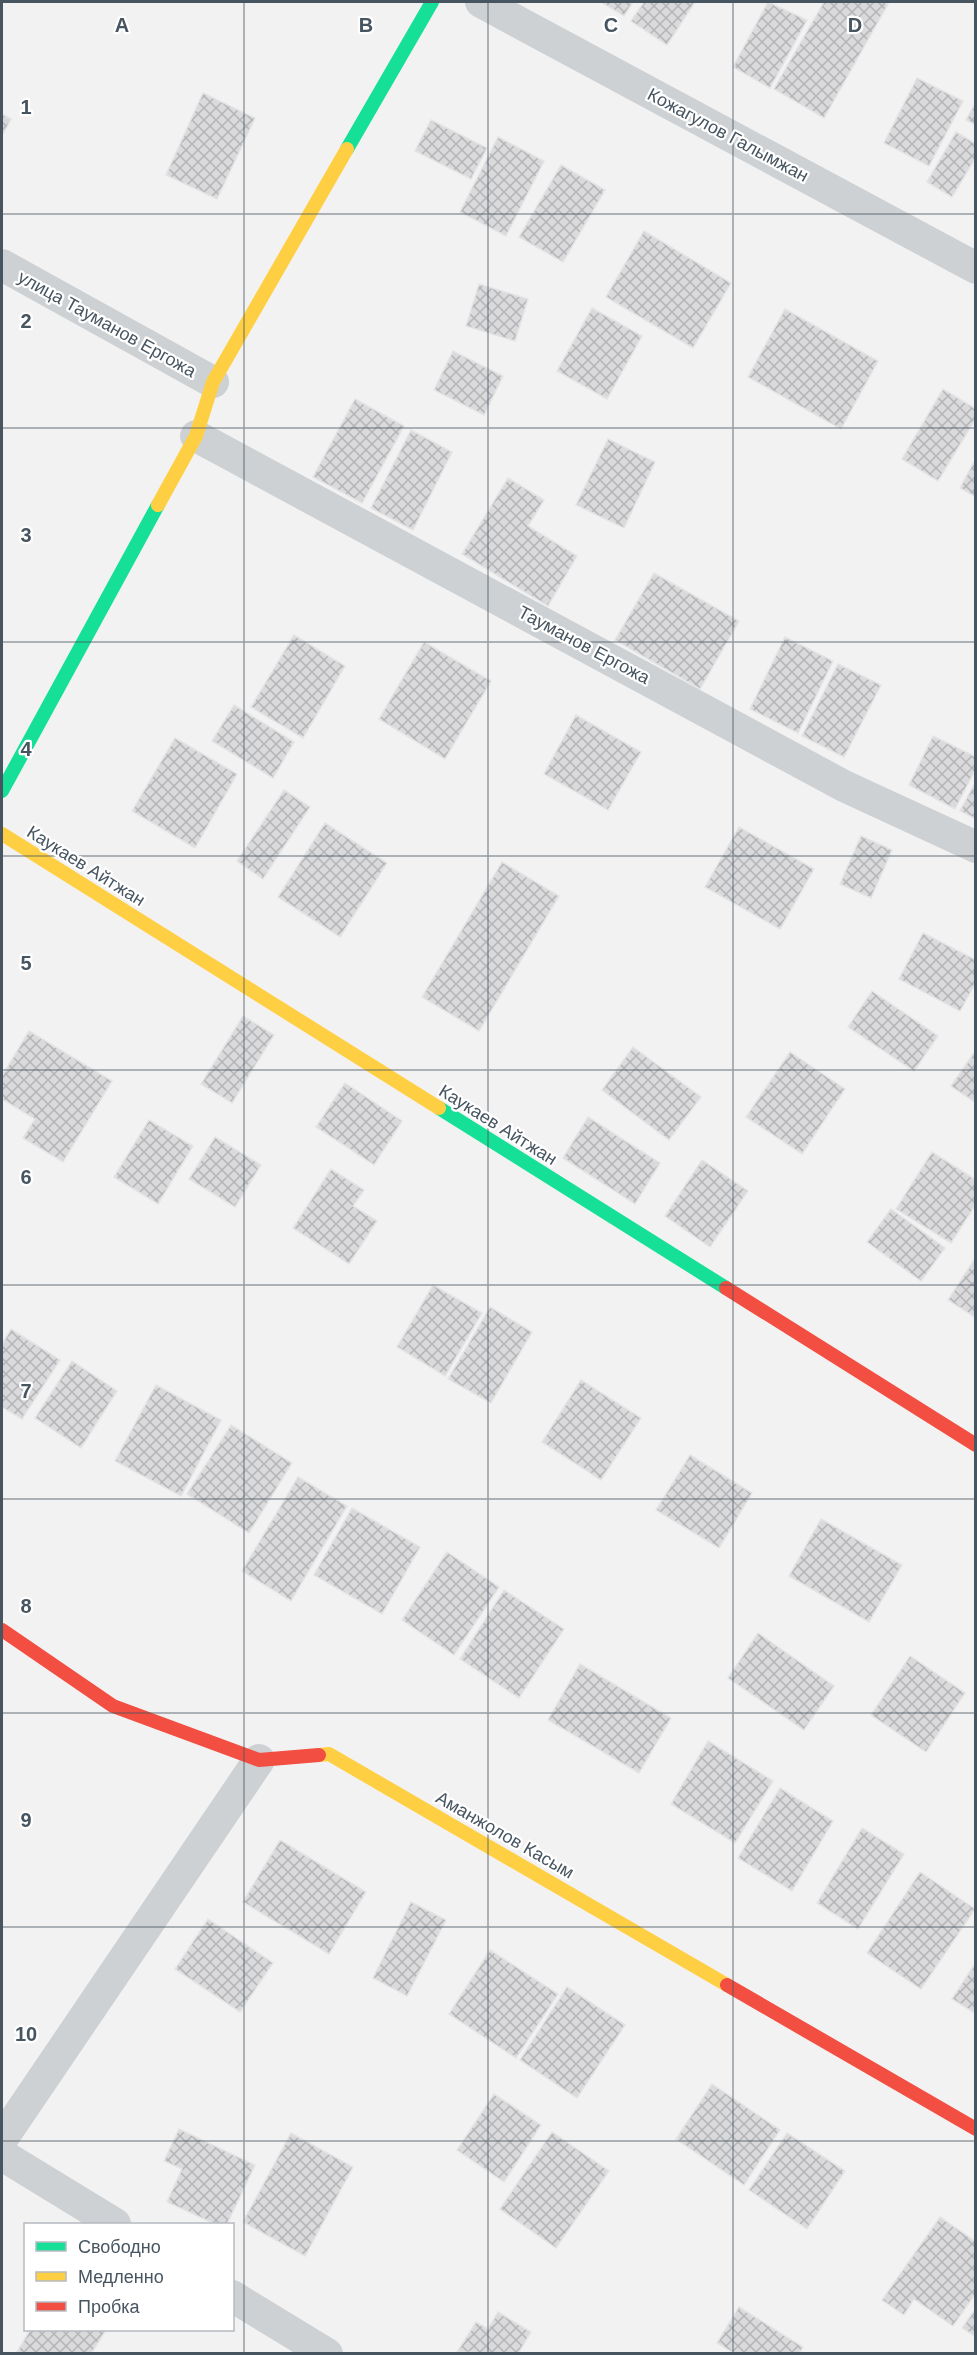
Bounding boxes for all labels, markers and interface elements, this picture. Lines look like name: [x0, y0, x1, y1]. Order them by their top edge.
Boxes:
text: A: [115, 14, 129, 36]
text: B: [359, 14, 373, 36]
text: C: [604, 14, 618, 36]
text: D: [848, 14, 862, 36]
street label: Кожагулов Галымжан: [644, 84, 812, 186]
text: 1: [20, 96, 32, 118]
street label: улица Тауманов Ергожа: [15, 267, 200, 382]
text: 2: [20, 310, 32, 332]
text: 3: [20, 524, 32, 546]
street label: Тауманов Ергожа: [515, 602, 654, 689]
text: 4: [20, 738, 32, 760]
street label: Каукаев Айтжан: [23, 822, 149, 910]
text: 5: [20, 952, 32, 974]
street label: Каукаев Айтжан: [435, 1081, 561, 1169]
text: 6: [20, 1166, 32, 1188]
text: 7: [20, 1380, 32, 1402]
text: 8: [20, 1595, 32, 1617]
street label: Аманжолов Касым: [432, 1787, 578, 1883]
text: 9: [20, 1809, 32, 1831]
text: 10: [15, 2023, 37, 2045]
legend: [24, 2223, 234, 2331]
text: Свободно: [78, 2237, 161, 2257]
text: Медленно: [78, 2267, 164, 2287]
text: Пробка: [78, 2297, 141, 2317]

